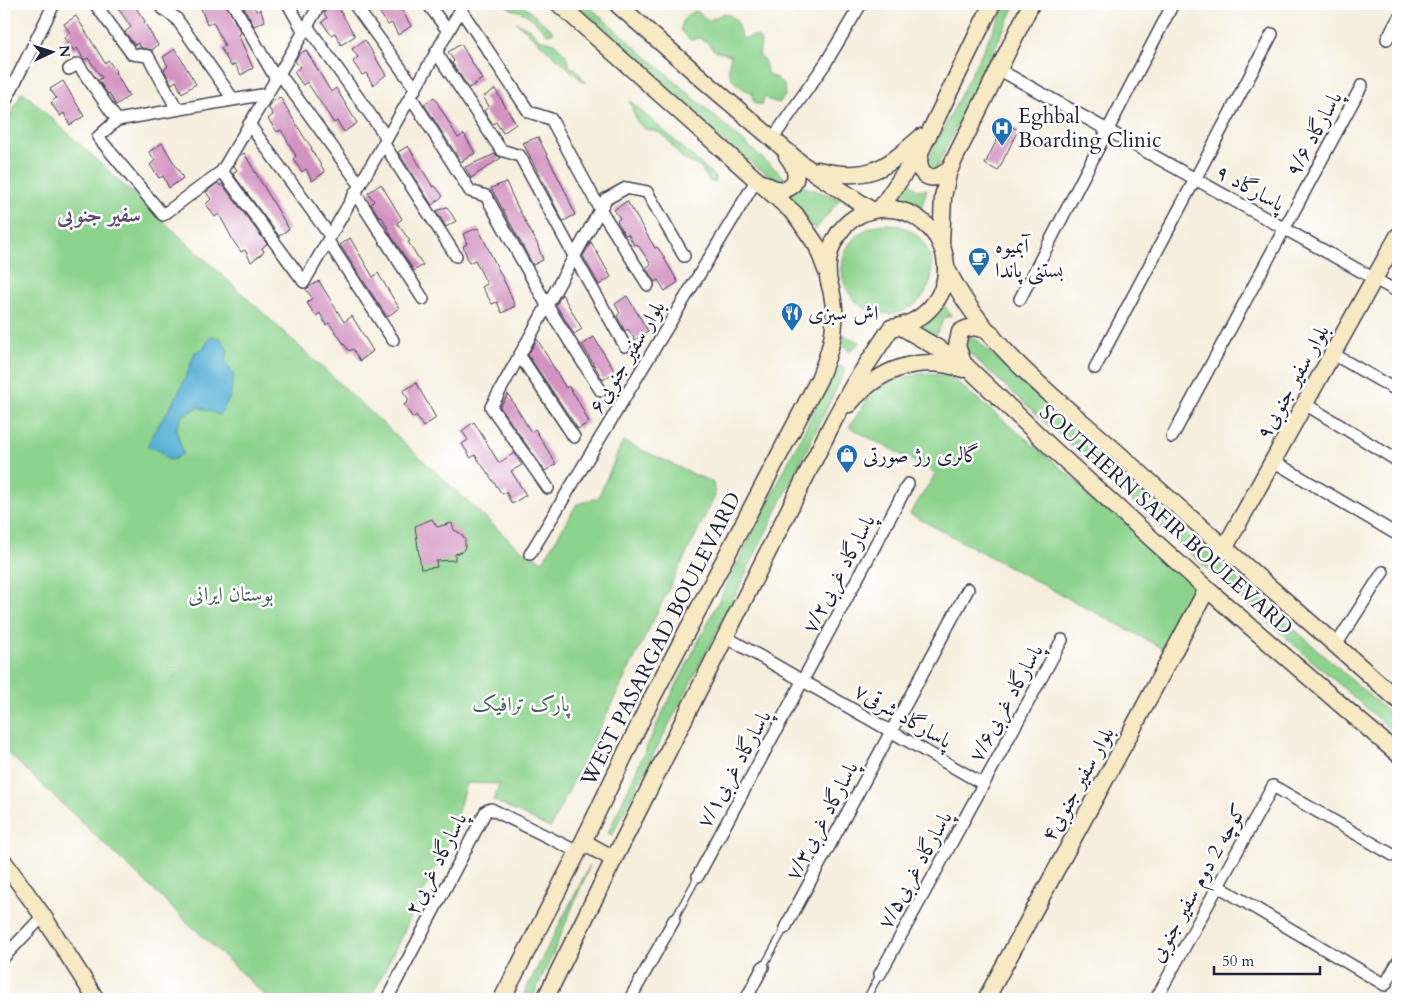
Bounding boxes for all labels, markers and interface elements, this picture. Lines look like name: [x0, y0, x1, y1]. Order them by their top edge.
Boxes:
north arrow: [28, 28, 78, 78]
text: N: [55, 44, 74, 58]
street label: پاسارگاد ۹/۶: [1279, 85, 1350, 182]
place label: Eghbal Boarding Clinic: [1018, 102, 1162, 155]
hospital icon: Eghbal Boarding Clinic: [990, 116, 1014, 147]
street label: پاسارگاد ۹: [1210, 157, 1290, 219]
district label: سفیر جنوبی: [56, 200, 141, 231]
place label: آبمیوه بستنی پاندا: [995, 232, 1063, 285]
cafe icon: آبمیوه بستنی پاندا: [967, 246, 991, 277]
street label: بلوار سفیر جنوبی۶: [582, 295, 672, 419]
place label: اش سبزی: [808, 299, 879, 328]
restaurant icon: اش سبزی: [780, 301, 804, 332]
street label: بلوار سفیر جنوبی۹: [1249, 319, 1337, 445]
street label: SOUTHERN SAFIR BOULEVARD: [1033, 398, 1299, 642]
place label: گالری رژ صورتی: [863, 441, 980, 470]
shop icon: گالری رژ صورتی: [835, 443, 859, 474]
street label: WEST PASARGAD BOULEVARD: [573, 487, 748, 792]
street label: پاسارگاد غربی۷/۲: [795, 509, 883, 639]
park label: بوستان ایرانی: [188, 580, 274, 609]
street label: پاسارگاد غربی۷/۶: [962, 638, 1051, 767]
street label: پاسارگاد شرقی۷: [849, 676, 958, 756]
park label: پارک ترافیک: [472, 690, 571, 719]
street label: پاسارگاد غربی۷/۱: [690, 704, 779, 833]
street label: بلوار سفیر جنوبی۴: [1034, 721, 1122, 847]
street label: پاسارگاد غربی۷/۳: [778, 756, 866, 886]
street label: کوچه 2 دوم سفیر جنوبی: [1142, 799, 1256, 969]
street label: پاسارگاد غربی۷/۵: [871, 805, 960, 934]
street label: پاسارگاد غربی۲: [398, 807, 475, 920]
scale bar: [1214, 943, 1321, 975]
text: 50 m: [1222, 951, 1254, 971]

